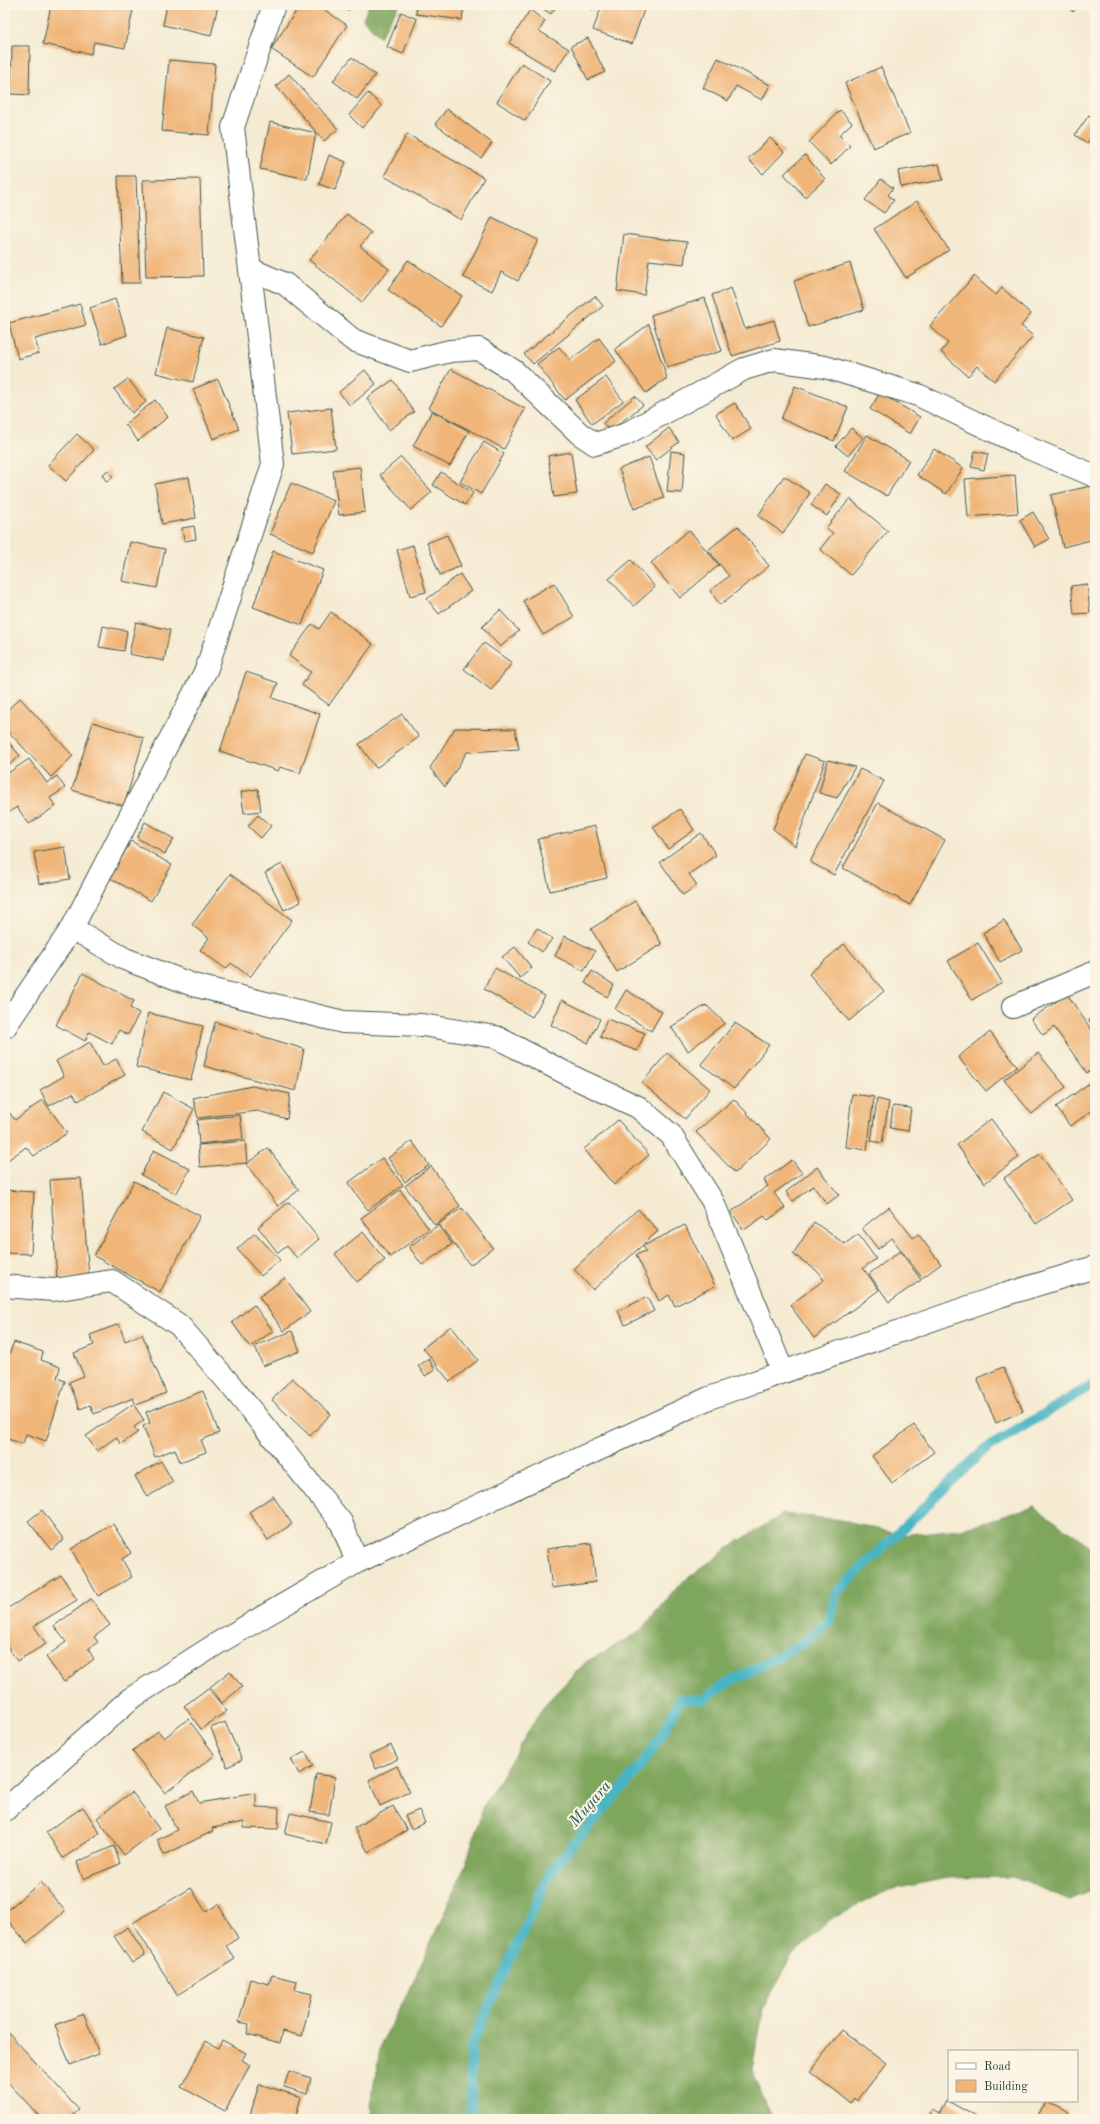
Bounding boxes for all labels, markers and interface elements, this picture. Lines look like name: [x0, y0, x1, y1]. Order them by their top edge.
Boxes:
water label: Mugara: [566, 1778, 615, 1831]
legend: [948, 2050, 1078, 2102]
text: Road: [984, 2061, 1011, 2073]
text: Building: [984, 2081, 1028, 2093]

